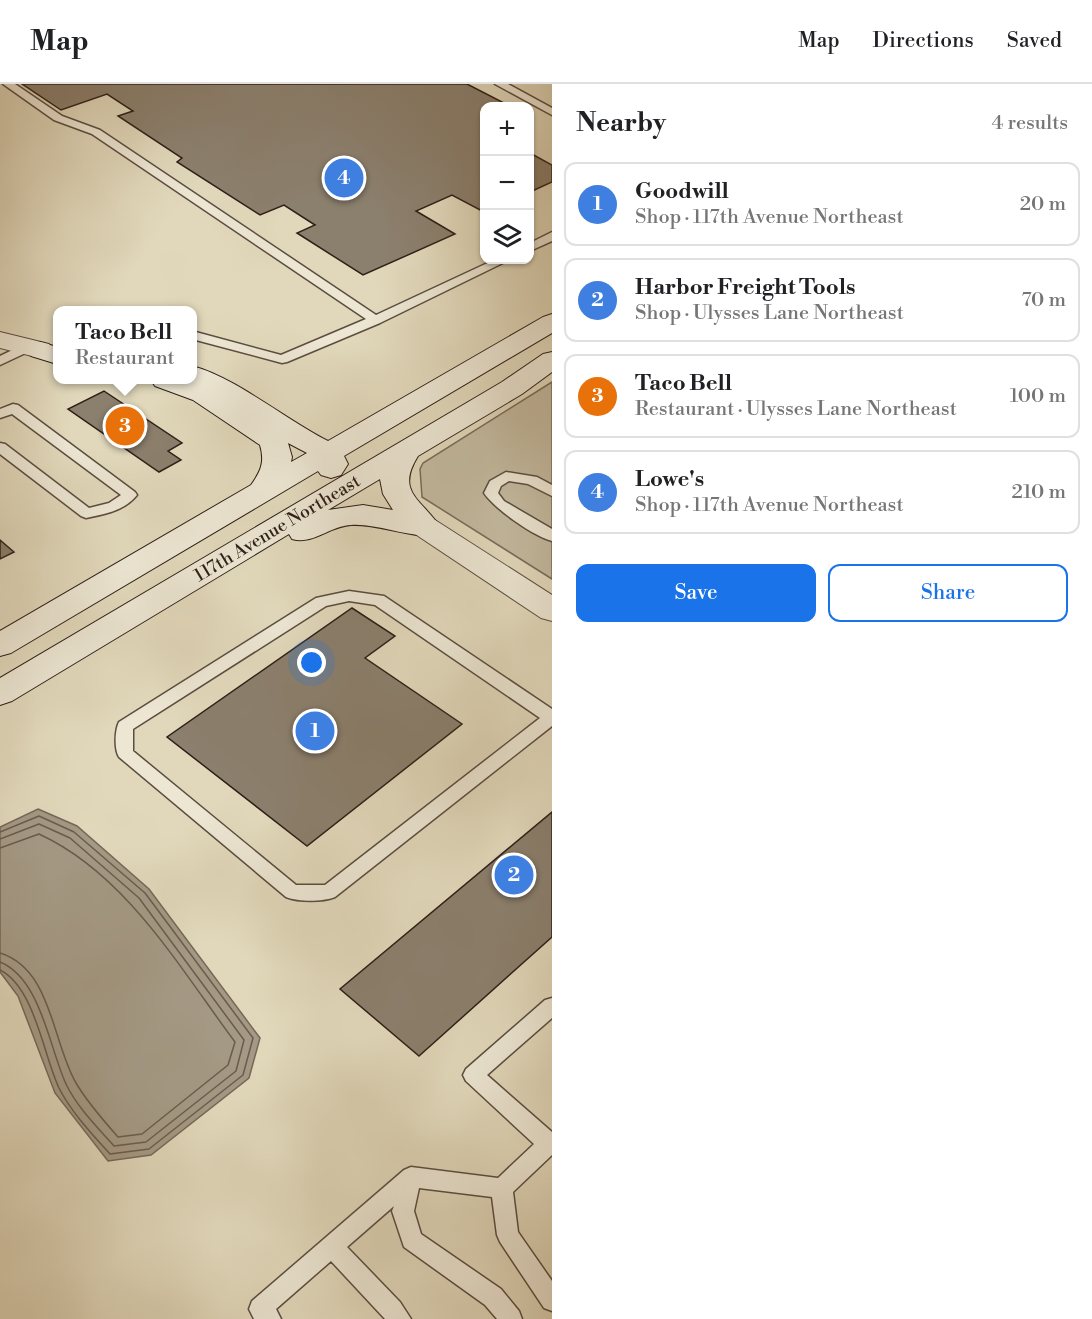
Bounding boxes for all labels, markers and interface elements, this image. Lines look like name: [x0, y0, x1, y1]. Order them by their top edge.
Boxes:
text: Map: [30, 24, 89, 59]
text: Map: [798, 28, 840, 54]
text: Directions: [873, 28, 974, 54]
text: Saved: [1007, 28, 1062, 54]
map controls: [480, 102, 534, 264]
button: +: [480, 102, 534, 156]
text: Nearby: [576, 107, 666, 139]
text: 4 results: [991, 111, 1068, 136]
pin: 4: [324, 156, 364, 200]
button: −: [480, 156, 534, 210]
text: Goodwill: [635, 178, 729, 205]
text: 1: [593, 192, 602, 217]
text: 20 m: [1020, 192, 1066, 217]
text: Shop · 117th Avenue Northeast: [635, 205, 904, 230]
button: layers: [480, 210, 534, 264]
text: Harbor Freight Tools: [635, 274, 855, 301]
text: 2: [591, 288, 604, 313]
text: 70 m: [1022, 288, 1066, 313]
text: Shop · Ulysses Lane Northeast: [635, 301, 904, 326]
popup: [53, 306, 197, 384]
text: Taco Bell: [75, 319, 172, 346]
text: Restaurant: [75, 346, 175, 371]
text: Taco Bell: [635, 370, 732, 397]
text: 3: [591, 384, 604, 409]
text: 100 m: [1010, 384, 1066, 409]
text: Restaurant · Ulysses Lane Northeast: [635, 397, 957, 422]
pin: 3: [106, 404, 144, 448]
text: Lowe's: [635, 466, 704, 493]
street label: 117th Avenue Northeast: [190, 469, 365, 587]
text: 4: [591, 480, 604, 505]
text: 210 m: [1011, 480, 1066, 505]
text: Shop · 117th Avenue Northeast: [635, 493, 904, 518]
button: Save: [576, 564, 816, 622]
button: Share: [828, 564, 1068, 622]
your location: [297, 648, 326, 677]
pin: 1: [296, 708, 334, 754]
pin: 2: [494, 852, 534, 898]

